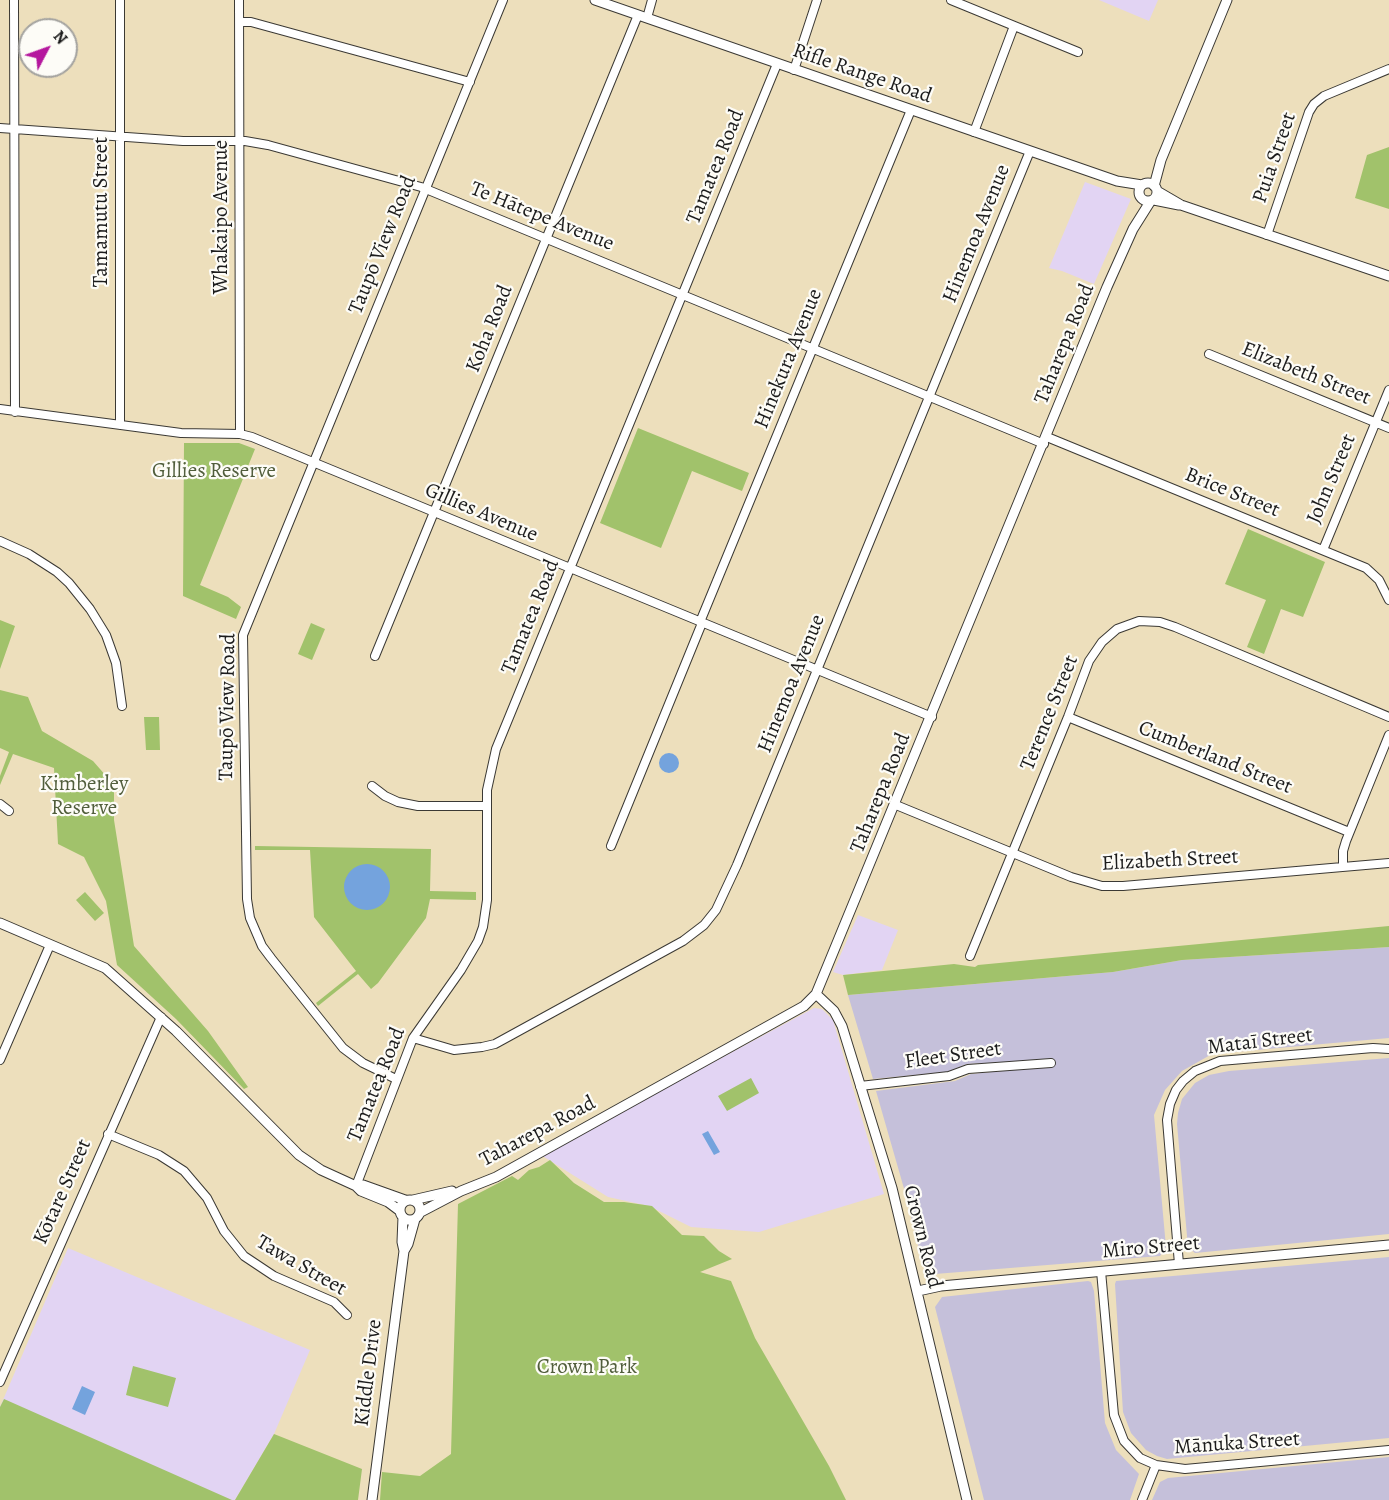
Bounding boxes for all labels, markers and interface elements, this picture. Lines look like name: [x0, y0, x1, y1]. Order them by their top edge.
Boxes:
north arrow: [18, 18, 78, 78]
text: N: [48, 26, 72, 49]
street label: Rifle Range Road: [789, 38, 935, 110]
street label: Tamatea Road: [682, 106, 750, 228]
street label: Puia Street: [1248, 109, 1302, 207]
street label: Tamamutu Street: [89, 137, 115, 287]
street label: Whakaipo Avenue: [209, 140, 235, 294]
street label: Hinemoa Avenue: [938, 161, 1016, 307]
street label: Taupō View Road: [344, 172, 422, 318]
street label: Te Hātepe Avenue: [467, 177, 617, 257]
street label: Taharepa Road: [1029, 280, 1101, 408]
street label: Koha Road: [461, 282, 519, 376]
street label: Hinekura Avenue: [749, 285, 829, 433]
street label: Elizabeth Street: [1238, 337, 1374, 411]
street label: John Street: [1302, 430, 1362, 528]
park label: Gillies Reserve: [152, 459, 276, 485]
street label: Brice Street: [1181, 463, 1283, 523]
street label: Gillies Avenue: [421, 478, 541, 548]
street label: Tamatea Road: [497, 556, 565, 678]
street label: Hinemoa Avenue: [753, 611, 831, 757]
street label: Taupō View Road: [214, 633, 242, 781]
street label: Terence Street: [1015, 652, 1085, 774]
street label: Cumberland Street: [1134, 716, 1296, 800]
street label: Taharepa Road: [845, 729, 917, 857]
park label: Kimberley Reserve: [40, 772, 128, 822]
street label: Elizabeth Street: [1101, 845, 1239, 877]
street label: Mataī Street: [1206, 1023, 1314, 1061]
street label: Tamatea Road: [343, 1024, 411, 1146]
street label: Fleet Street: [903, 1037, 1003, 1075]
street label: Taharepa Road: [476, 1091, 600, 1173]
street label: Kōtare Street: [29, 1135, 97, 1249]
street label: Crown Road: [897, 1183, 947, 1291]
street label: Tawa Street: [251, 1230, 351, 1302]
street label: Miro Street: [1101, 1231, 1201, 1265]
street label: Kiddle Drive: [350, 1318, 388, 1428]
park label: Crown Park: [537, 1355, 637, 1381]
street label: Mānuka Street: [1173, 1427, 1301, 1461]

